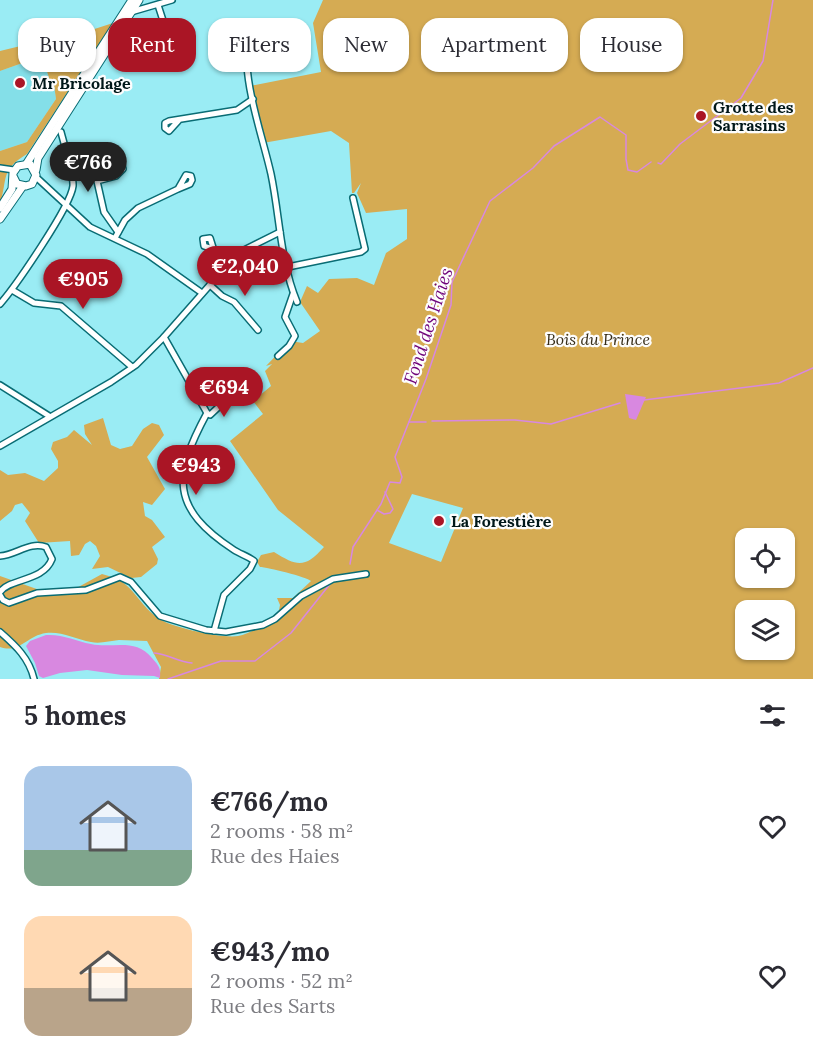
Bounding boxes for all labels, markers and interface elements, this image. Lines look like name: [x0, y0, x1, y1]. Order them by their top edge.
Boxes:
chip: Buy: [18, 18, 96, 72]
chip: Rent: [108, 18, 196, 72]
chip: Filters: [208, 18, 311, 72]
chip: New: [323, 18, 409, 72]
chip: Apartment: [421, 18, 568, 72]
chip: House: [580, 18, 683, 72]
place label: Mr Bricolage: [32, 73, 131, 93]
marker: Mr Bricolage: [13, 76, 27, 90]
place label: Grotte des Sarrasins: [713, 97, 794, 135]
marker: Grotte des Sarrasins: [694, 109, 708, 123]
pin: €766: [52, 142, 124, 193]
text: €766: [64, 149, 112, 174]
pin: €2,040: [196, 246, 294, 297]
text: €2,040: [211, 253, 279, 278]
pin: €905: [47, 259, 119, 310]
water label: Fond des Haies: [398, 265, 458, 387]
text: €905: [57, 266, 109, 291]
park label: Bois du Prince: [546, 329, 650, 349]
pin: €694: [188, 367, 260, 418]
text: €694: [199, 374, 249, 399]
pin: €943: [160, 445, 232, 496]
text: €943: [171, 452, 221, 477]
place label: La Forestière: [451, 511, 552, 531]
marker: La Forestière: [432, 514, 446, 528]
map controls: [735, 528, 795, 660]
button: locate: [735, 528, 795, 588]
button: layers: [735, 600, 795, 660]
text: 5 homes: [24, 699, 126, 732]
icon: filters: [756, 699, 789, 732]
text: €766/mo: [210, 785, 328, 818]
icon: home: [72, 790, 144, 862]
icon: heart: [756, 810, 789, 843]
text: 2 rooms · 58 m²: [210, 818, 354, 843]
text: Rue des Haies: [210, 843, 339, 868]
text: €943/mo: [210, 935, 330, 968]
icon: home: [72, 940, 144, 1012]
icon: heart: [756, 960, 789, 993]
text: 2 rooms · 52 m²: [210, 968, 353, 993]
text: Rue des Sarts: [210, 993, 335, 1018]

